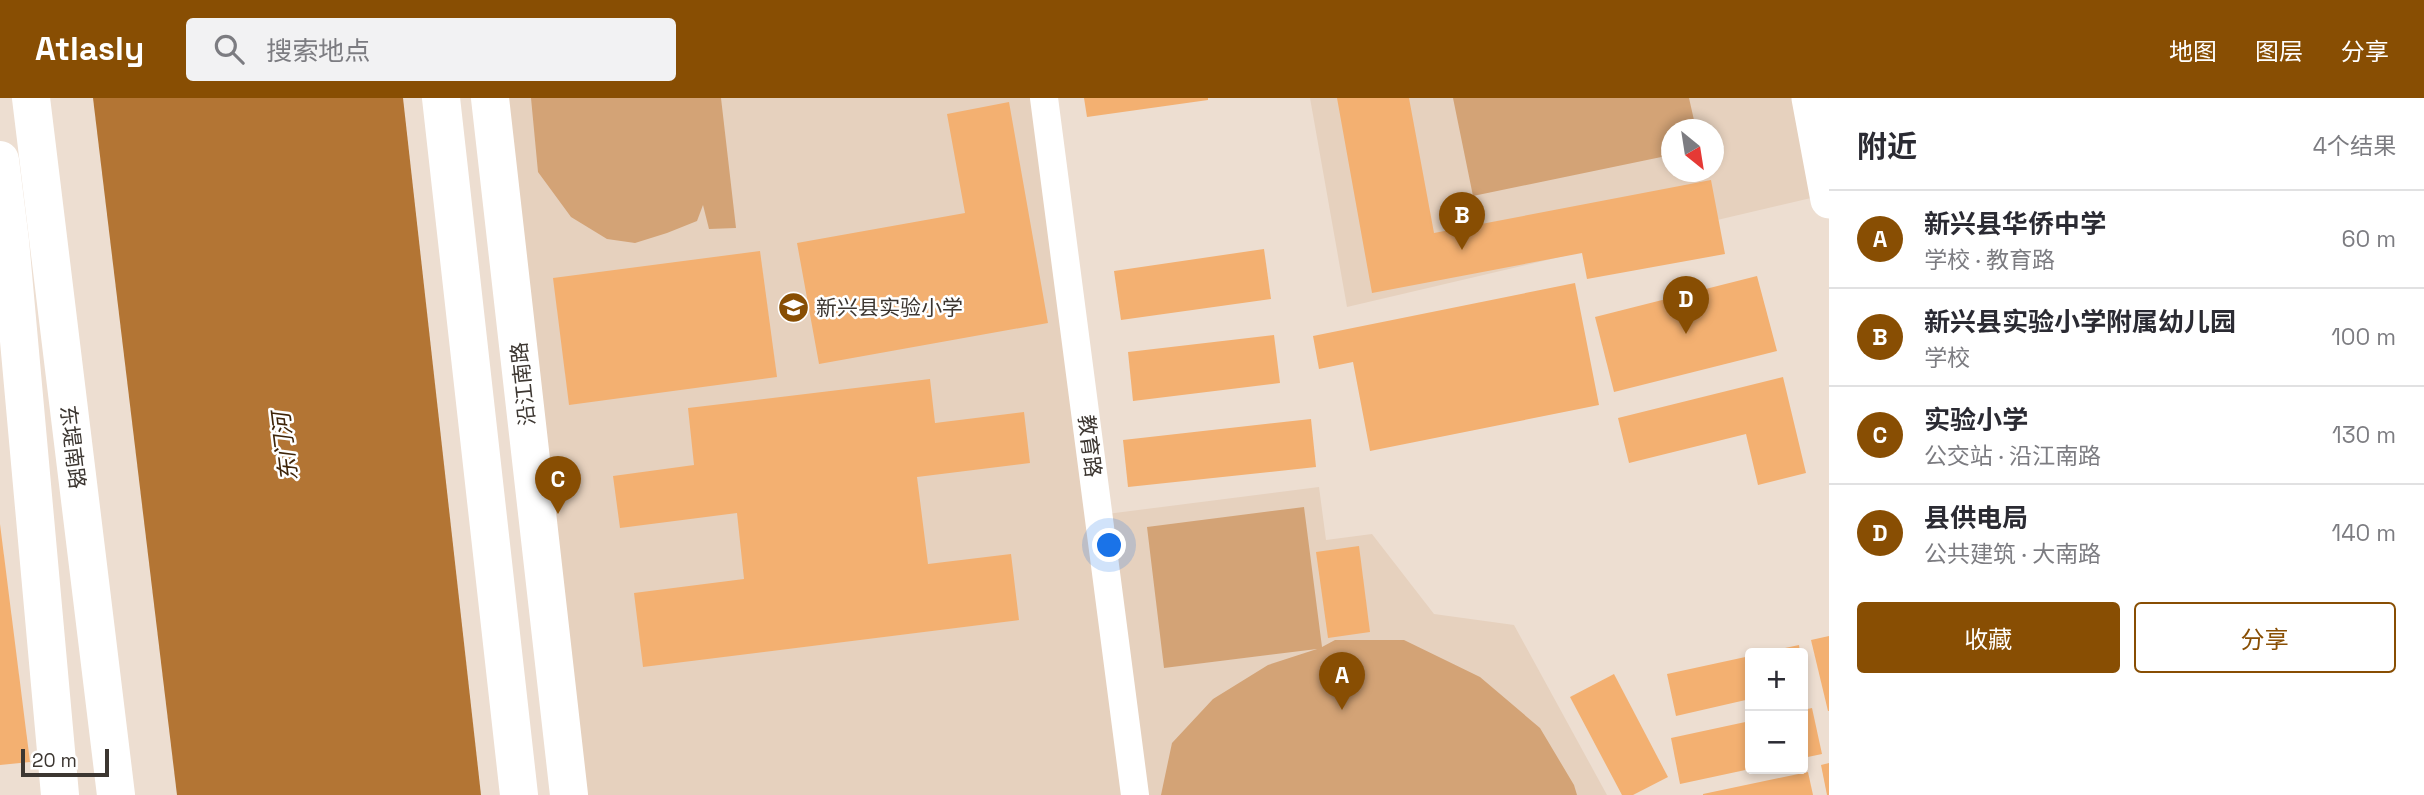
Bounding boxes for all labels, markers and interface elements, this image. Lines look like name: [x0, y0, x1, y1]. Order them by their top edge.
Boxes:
search box: [186, 18, 676, 81]
text: Atlasly: [35, 28, 144, 70]
icon: search: [210, 30, 248, 68]
text: 搜索地点: [266, 34, 370, 68]
text: 地图: [2169, 36, 2217, 67]
text: 图层: [2255, 36, 2303, 67]
text: 分享: [2341, 36, 2389, 67]
north arrow: [1661, 119, 1724, 182]
text: 附近: [1857, 127, 1917, 166]
text: 4个结果: [2313, 131, 2396, 161]
pin: B: [1439, 192, 1485, 250]
text: 新兴县华侨中学: [1924, 207, 2106, 241]
text: A: [1873, 224, 1887, 254]
text: 60 m: [2341, 224, 2396, 254]
text: 学校 · 教育路: [1924, 245, 2055, 275]
pin: D: [1663, 276, 1709, 334]
school or university icon: 新兴县实验小学: [776, 290, 810, 324]
place label: 新兴县实验小学: [816, 294, 963, 321]
text: 新兴县实验小学附属幼儿园: [1924, 305, 2236, 339]
text: B: [1872, 322, 1888, 352]
text: 100 m: [2331, 322, 2396, 352]
street label: 沿江南路: [505, 341, 541, 427]
text: 学校: [1924, 343, 1970, 373]
text: 实验小学: [1924, 403, 2028, 437]
street label: 东堤南路: [54, 404, 92, 490]
water label: 东门河: [265, 407, 304, 483]
street label: 教育路: [1073, 413, 1107, 479]
text: C: [1873, 420, 1887, 450]
text: 130 m: [2332, 420, 2396, 450]
text: 公交站 · 沿江南路: [1924, 441, 2101, 471]
pin: C: [535, 456, 581, 514]
text: 县供电局: [1924, 501, 2028, 535]
text: D: [1872, 518, 1888, 548]
text: 140 m: [2332, 518, 2396, 548]
your location: [1092, 528, 1126, 562]
text: 公共建筑 · 大南路: [1924, 539, 2101, 569]
button: 收藏: [1857, 602, 2120, 673]
button: 分享: [2134, 602, 2396, 673]
map controls: [1745, 648, 1808, 774]
button: +: [1745, 648, 1808, 711]
pin: A: [1319, 652, 1365, 710]
button: −: [1745, 711, 1808, 774]
scale bar: [21, 746, 108, 778]
text: 20 m: [32, 748, 77, 773]

